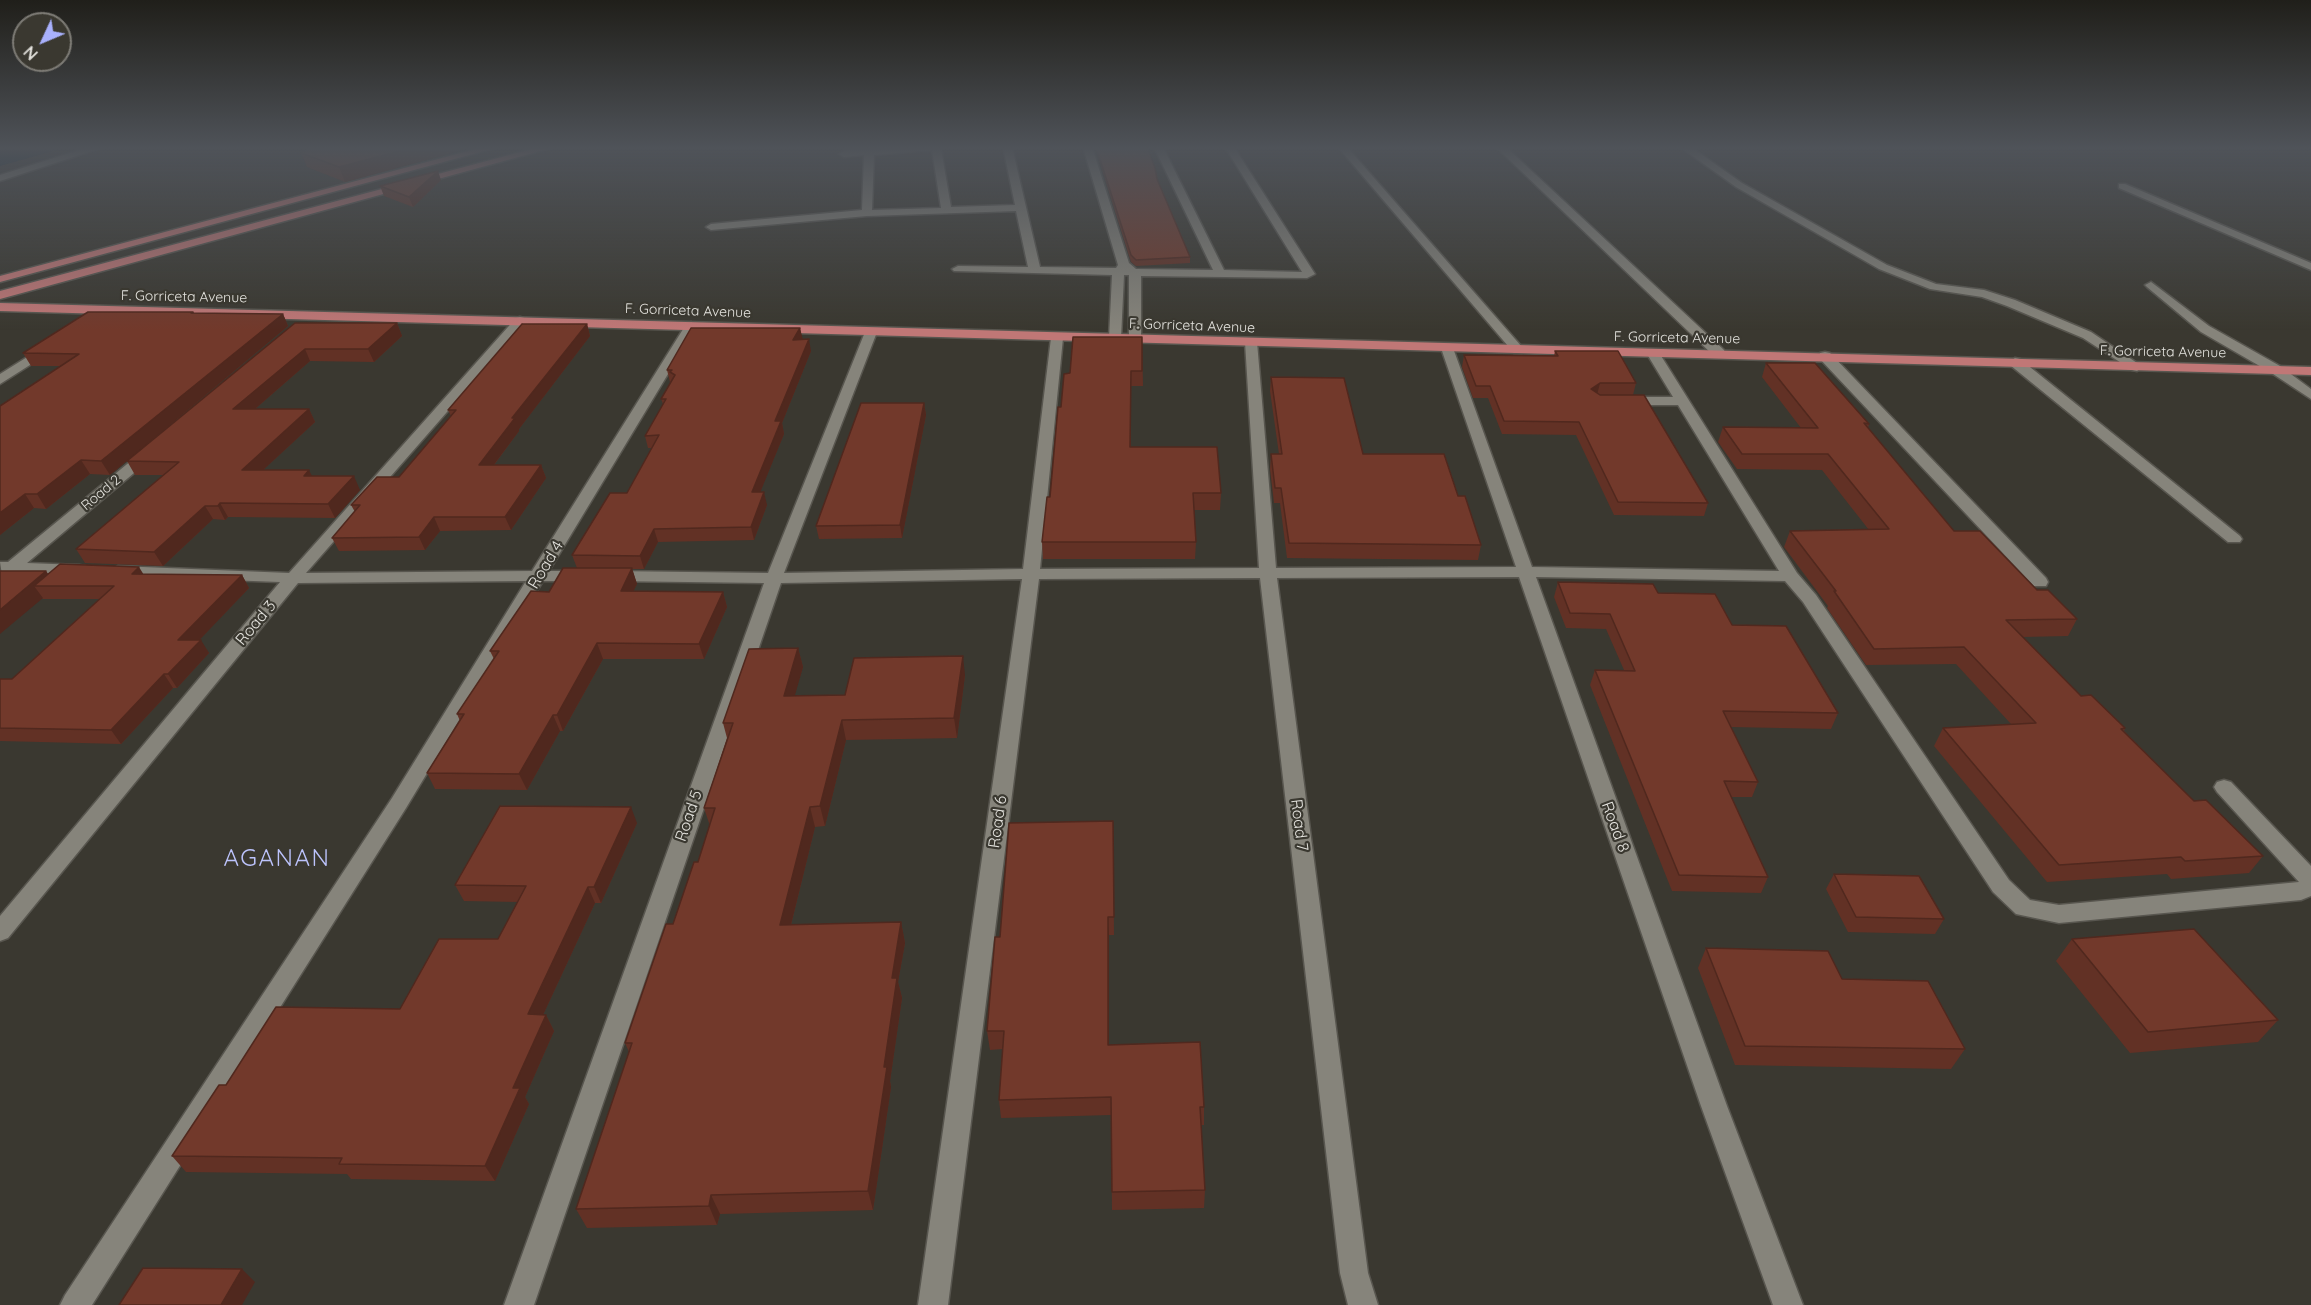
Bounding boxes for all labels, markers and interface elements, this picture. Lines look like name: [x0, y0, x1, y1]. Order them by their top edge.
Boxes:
north arrow: [12, 12, 72, 72]
text: N: [19, 42, 42, 64]
street label: F. Gorriceta Avenue: [121, 287, 247, 307]
street label: F. Gorriceta Avenue: [625, 300, 751, 322]
street label: F. Gorriceta Avenue: [1129, 315, 1255, 337]
street label: F. Gorriceta Avenue: [1614, 328, 1740, 348]
street label: F. Gorriceta Avenue: [2100, 342, 2226, 362]
street label: Road 2: [78, 472, 124, 514]
street label: Road 4: [524, 538, 568, 592]
street label: Road 3: [232, 597, 280, 649]
street label: Road 5: [671, 788, 707, 844]
street label: Road 6: [985, 795, 1011, 849]
street label: Road 7: [1286, 798, 1312, 852]
street label: Road 8: [1597, 799, 1633, 855]
district label: AGANAN: [223, 845, 331, 873]

